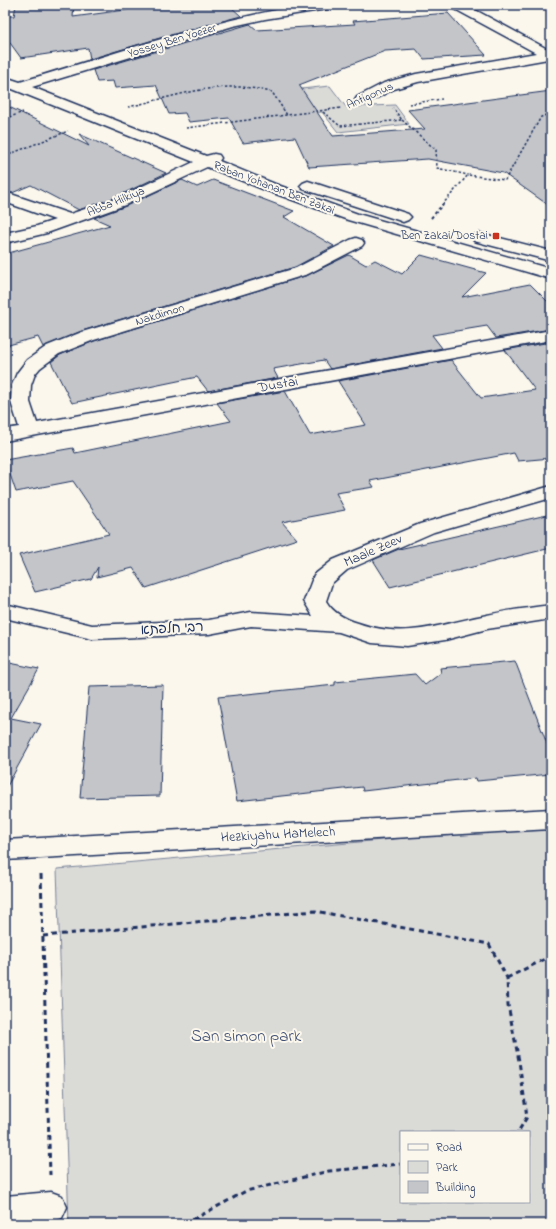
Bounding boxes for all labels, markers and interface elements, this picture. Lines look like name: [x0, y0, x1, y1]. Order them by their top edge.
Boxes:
street label: Yossey Ben Yoezer: [125, 19, 219, 64]
street label: Antigonus: [344, 78, 397, 115]
street label: Raban Yohanan Ben Zakai: [211, 156, 337, 220]
street label: Abba Hilkiya: [84, 182, 148, 223]
place label: Ben Zakai/Dostai: [400, 227, 488, 245]
marker: Ben Zakai/Dostai: [491, 231, 501, 241]
street label: Nakdimon: [133, 299, 187, 331]
street label: Dustai: [255, 371, 300, 399]
street label: Maale Zeev: [341, 529, 406, 573]
street label: רבי חלפתא: [140, 617, 204, 641]
street label: Hezkiyahu HaMelech: [220, 822, 336, 849]
park label: San simon park: [191, 1024, 302, 1049]
legend: [400, 1131, 530, 1203]
text: Road: [436, 1139, 462, 1157]
text: Park: [436, 1159, 458, 1177]
text: Building: [435, 1179, 475, 1198]

